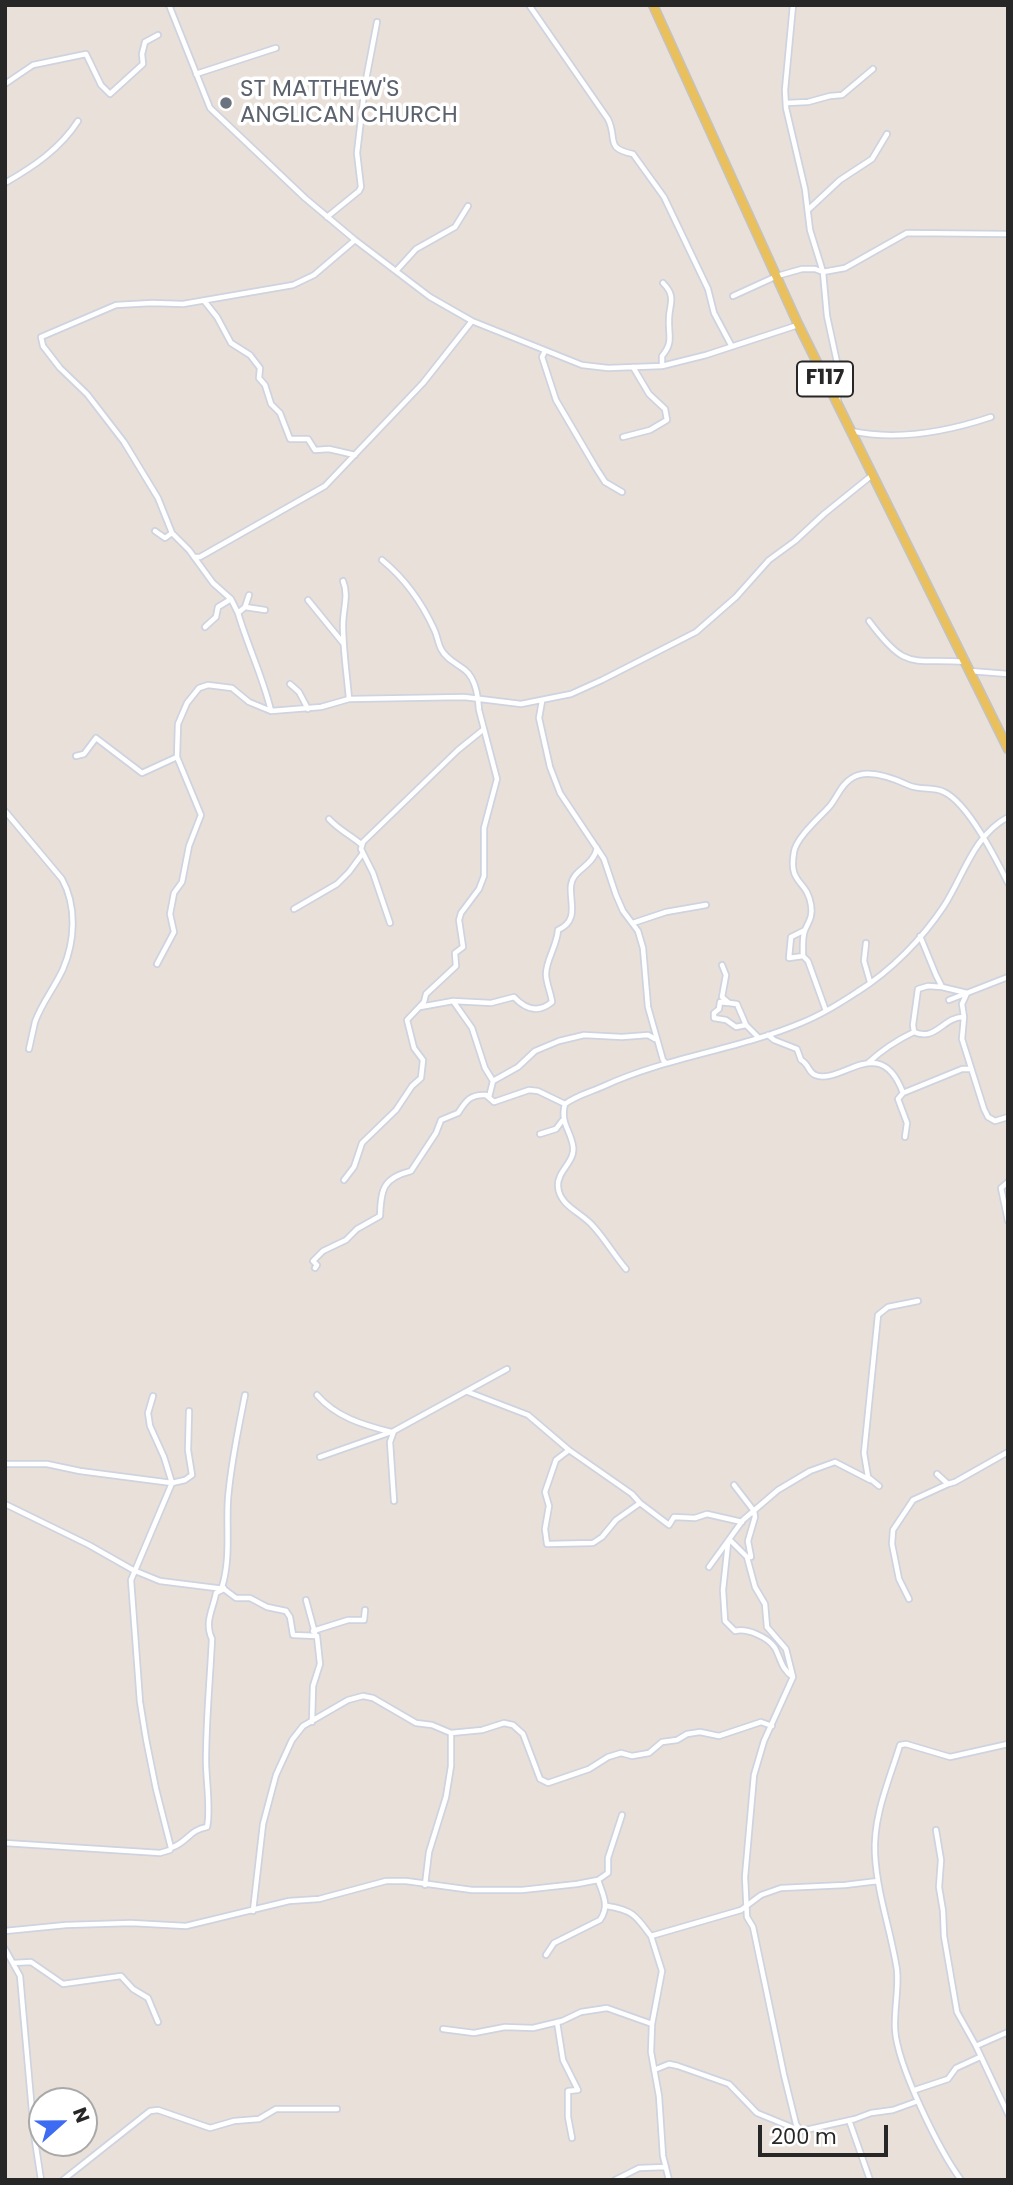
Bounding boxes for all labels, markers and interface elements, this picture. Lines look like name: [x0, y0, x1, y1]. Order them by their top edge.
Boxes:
place label: ST MATTHEW'S ANGLICAN CHURCH: [240, 76, 458, 130]
marker: ST MATTHEW'S ANGLICAN CHURCH: [218, 95, 234, 111]
road number: F117: [797, 362, 853, 396]
north arrow: [28, 2087, 98, 2157]
text: N: [66, 2103, 96, 2127]
scale bar: [761, 2112, 890, 2156]
text: 200 m: [771, 2122, 837, 2151]

